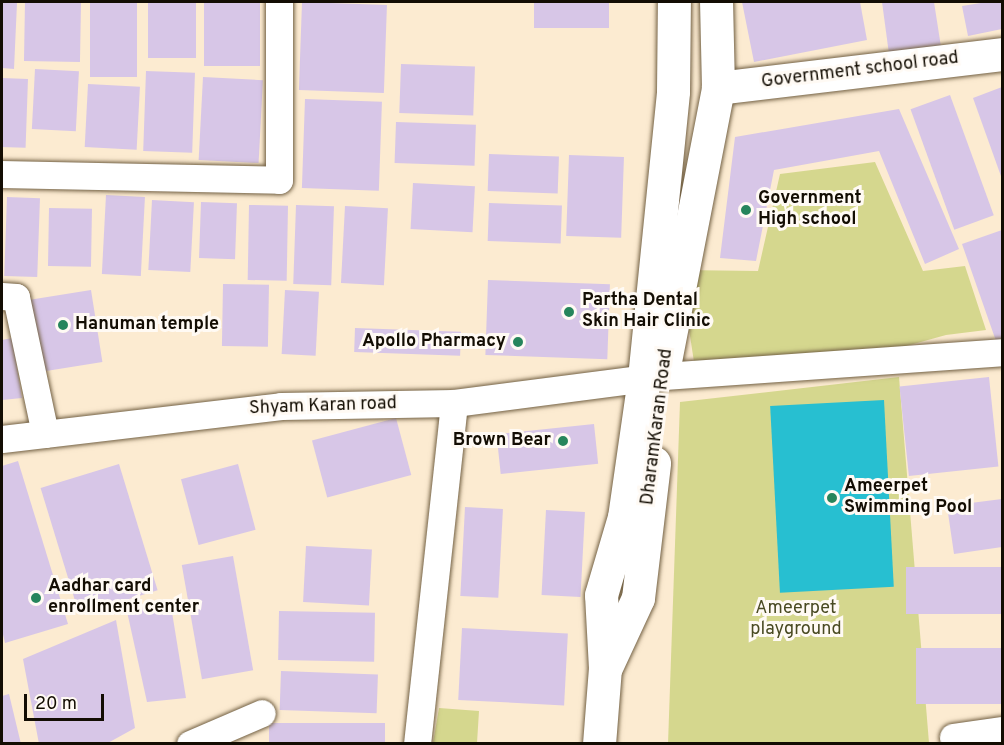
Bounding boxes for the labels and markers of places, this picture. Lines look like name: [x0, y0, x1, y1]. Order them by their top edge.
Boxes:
place label: Government High school: [758, 189, 862, 232]
marker: Government High school: [739, 203, 753, 217]
place label: Partha Dental Skin Hair Clinic: [582, 291, 711, 334]
marker: Partha Dental Skin Hair Clinic: [560, 303, 578, 321]
place label: Hanuman temple: [75, 314, 219, 336]
marker: Hanuman temple: [56, 318, 70, 332]
place label: Apollo Pharmacy: [362, 331, 506, 353]
marker: Apollo Pharmacy: [511, 335, 525, 349]
place label: Brown Bear: [453, 430, 551, 452]
marker: Brown Bear: [556, 434, 570, 448]
place label: Ameerpet Swimming Pool: [844, 477, 972, 520]
marker: Ameerpet Swimming Pool: [825, 491, 839, 505]
place label: Aadhar card enrollment center: [48, 577, 199, 620]
marker: Aadhar card enrollment center: [29, 591, 43, 605]

